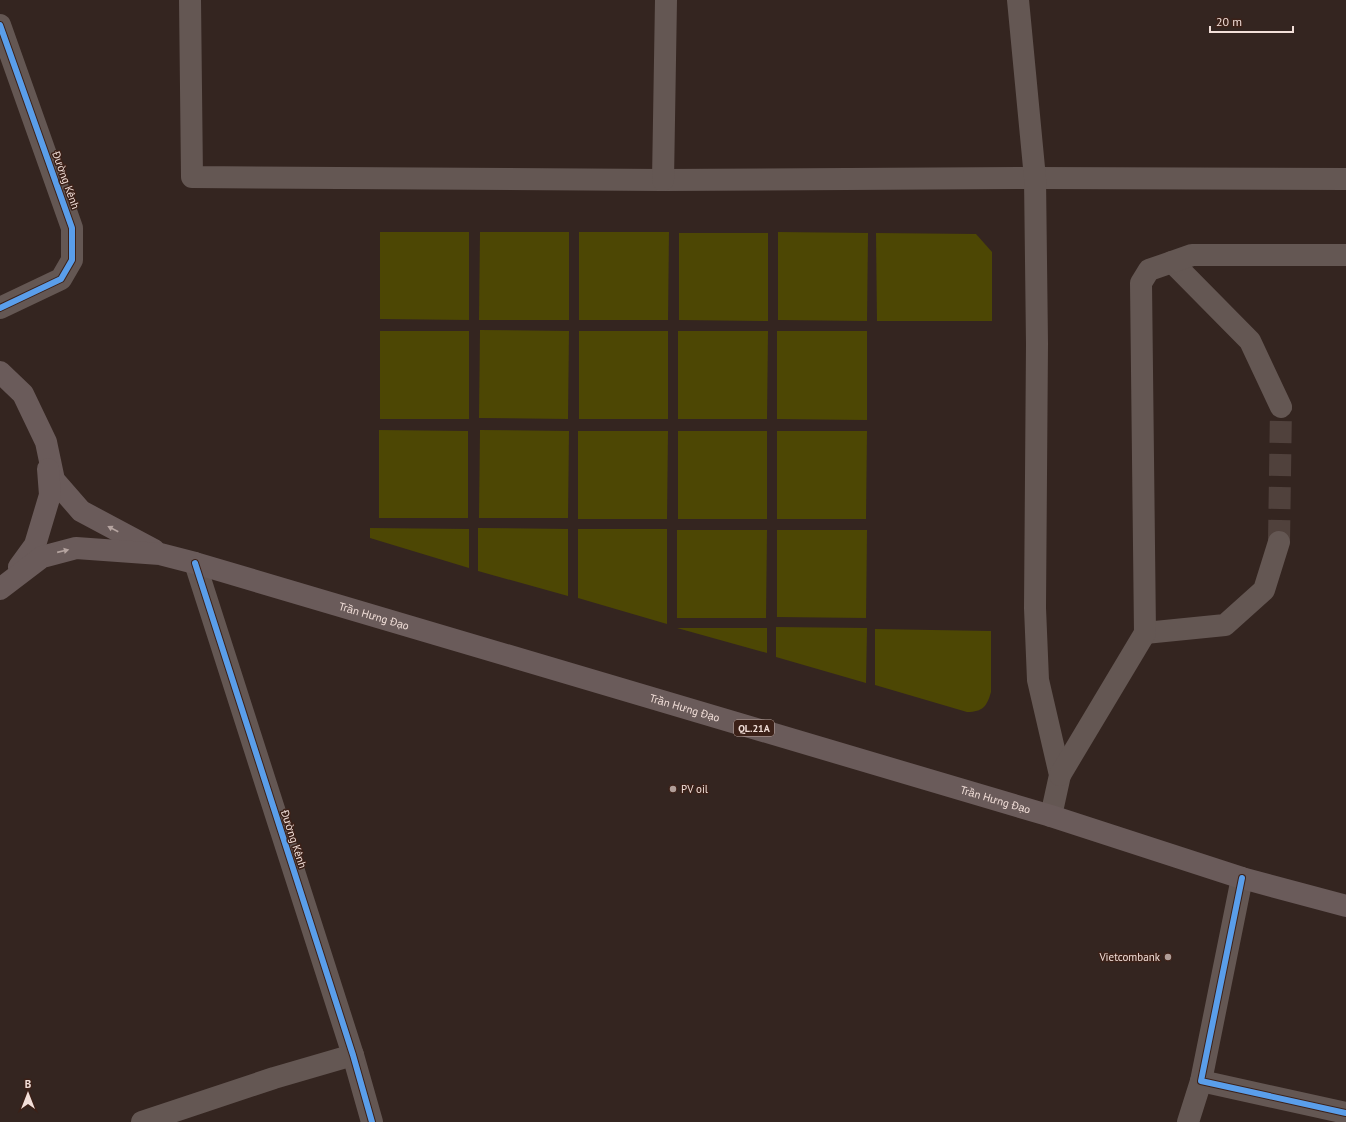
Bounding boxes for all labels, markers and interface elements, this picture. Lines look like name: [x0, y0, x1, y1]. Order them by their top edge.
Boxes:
scale bar: [1210, 8, 1293, 34]
text: 20 m: [1216, 14, 1242, 29]
street label: Đường Kênh: [49, 148, 83, 211]
one-way arrow: [107, 525, 119, 532]
one-way arrow: [57, 548, 70, 554]
street label: Trần Hưng Đạo: [337, 599, 411, 633]
street label: Trần Hưng Đạo: [648, 691, 722, 725]
road number: QL.21A: [734, 720, 774, 736]
place label: PV oil: [681, 782, 709, 796]
street label: Trần Hưng Đạo: [959, 783, 1032, 817]
marker: PV oil: [668, 784, 678, 794]
street label: Đường Kênh: [278, 807, 310, 870]
place label: Vietcombank: [1098, 950, 1161, 964]
marker: Vietcombank: [1163, 952, 1173, 962]
north arrow: [8, 1074, 48, 1114]
text: B: [25, 1077, 32, 1091]

